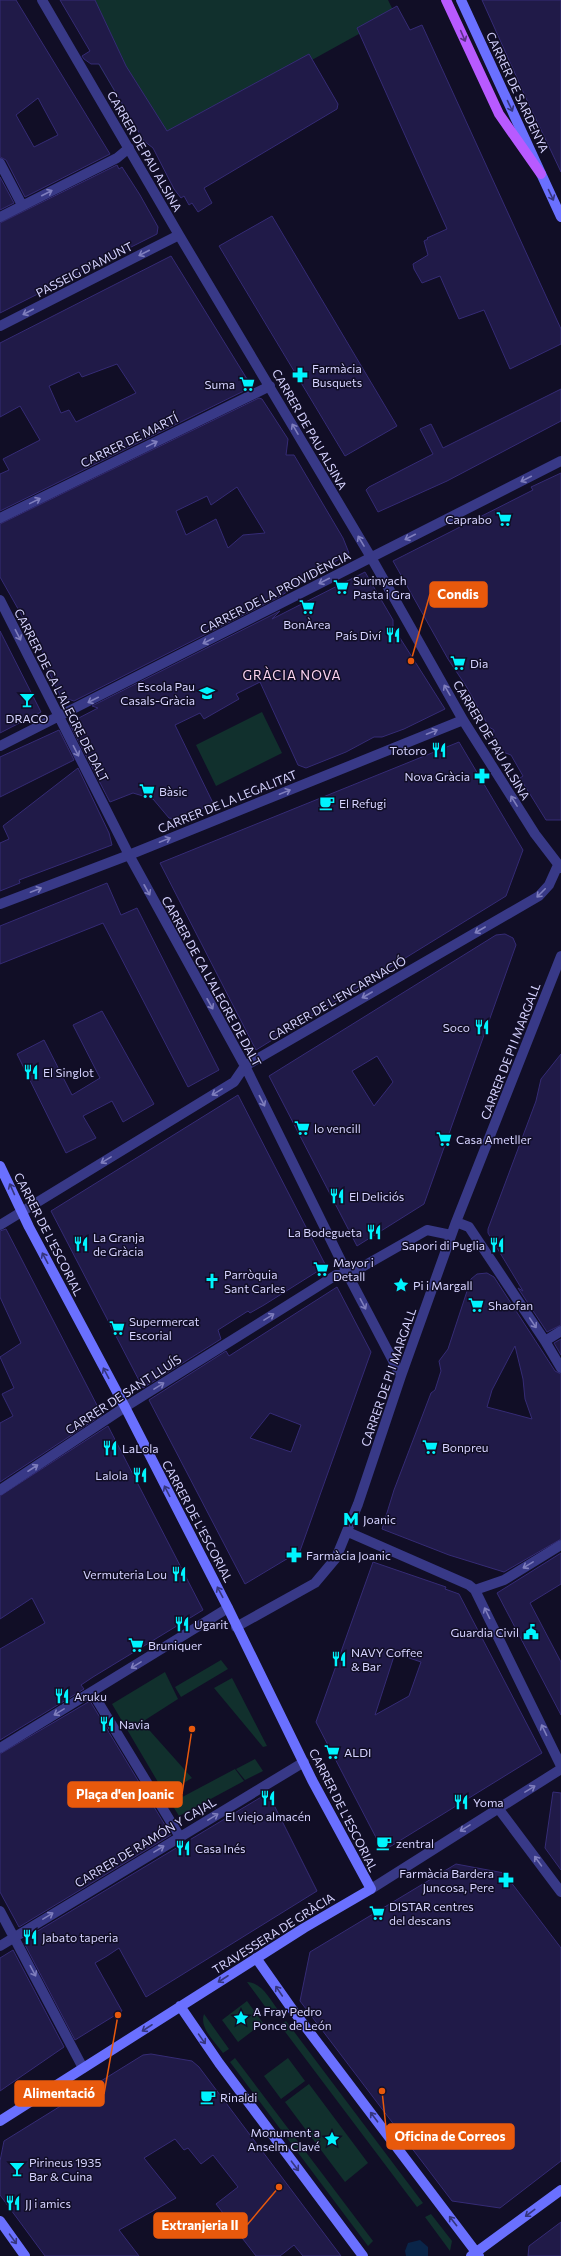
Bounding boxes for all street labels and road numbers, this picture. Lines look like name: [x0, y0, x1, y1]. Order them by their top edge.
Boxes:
street label: CARRER DE SARDENYA: [484, 29, 552, 155]
street label: CARRER DE PAU ALSINA: [105, 88, 185, 214]
street label: PASSEIG D'AMUNT: [33, 238, 135, 299]
street label: CARRER DE PAU ALSINA: [270, 366, 350, 492]
street label: CARRER DE MARTÍ: [78, 410, 181, 470]
street label: CARRER DE LA PROVIDÈNCIA: [197, 548, 353, 636]
street label: CARRER DE CA L'ALEGRE DE DALT: [12, 606, 112, 784]
street label: CARRER DE PAU ALSINA: [451, 678, 533, 802]
street label: CARRER DE LA LEGALITAT: [155, 767, 299, 835]
street label: CARRER DE CA L'ALEGRE DE DALT: [159, 893, 265, 1069]
street label: CARRER DE L'ENCARNACIÓ: [266, 953, 408, 1043]
street label: CARRER DE PI I MARGALL: [477, 980, 543, 1121]
street label: CARRER DE L'ESCORIAL: [12, 1170, 86, 1298]
street label: CARRER DE PI I MARGALL: [358, 1306, 418, 1448]
street label: CARRER DE SANT LLUÍS: [62, 1351, 184, 1437]
street label: CARRER DE L'ESCORIAL: [160, 1458, 236, 1585]
street label: CARRER DE L'ESCORIAL: [307, 1746, 381, 1874]
street label: CARRER DE RAMÓN Y CAJAL: [72, 1794, 219, 1891]
street label: TRAVESSERA DE GRÀCIA: [209, 1890, 337, 1976]

